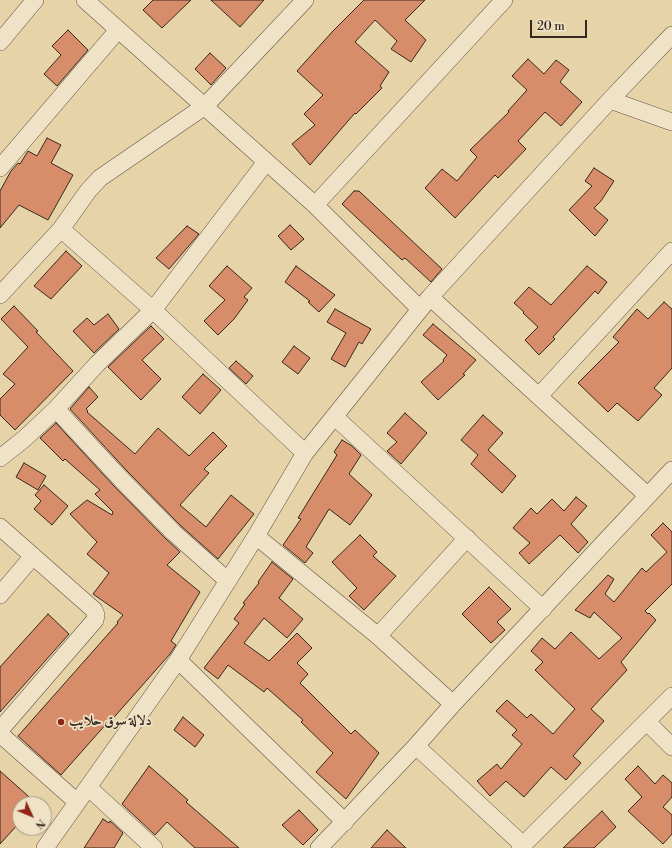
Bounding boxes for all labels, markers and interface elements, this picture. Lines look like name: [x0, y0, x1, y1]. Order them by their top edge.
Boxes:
scale bar: [532, 12, 589, 38]
text: 20 m: [537, 19, 565, 34]
place label: دلالة سوق حلايب: [69, 714, 152, 730]
marker: دلالة سوق حلايب: [56, 717, 66, 727]
north arrow: [12, 796, 52, 836]
text: N: [32, 816, 48, 832]

